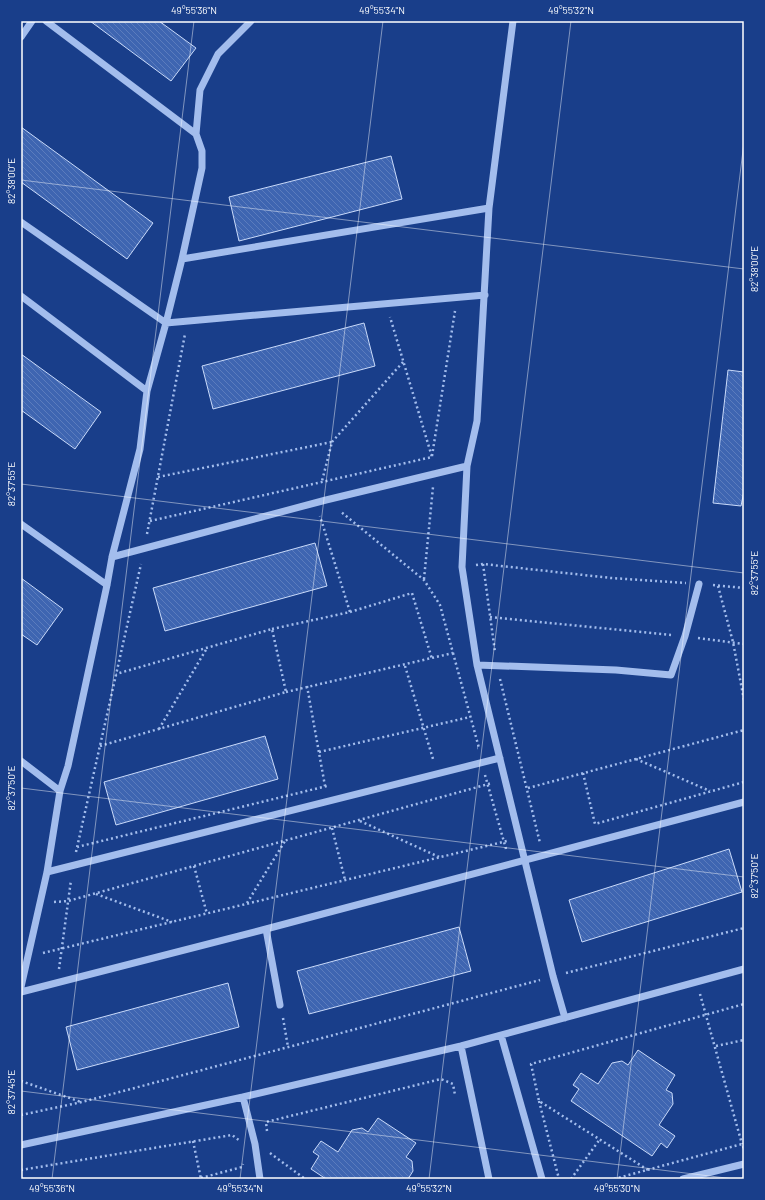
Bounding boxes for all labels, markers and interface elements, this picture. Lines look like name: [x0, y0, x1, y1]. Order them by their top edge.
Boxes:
text: 49°55'36"N: [171, 4, 217, 16]
text: 49°55'34"N: [359, 4, 405, 16]
text: 49°55'32"N: [548, 4, 594, 16]
text: 82°38'00"E: [5, 158, 17, 204]
text: 82°38'00"E: [748, 246, 760, 292]
text: 82°37'55"E: [5, 462, 17, 506]
text: 82°37'55"E: [748, 551, 760, 595]
text: 82°37'50"E: [5, 765, 17, 811]
text: 82°37'50"E: [748, 853, 760, 899]
text: 82°37'45"E: [5, 1070, 17, 1114]
text: 49°55'36"N: [29, 1182, 75, 1194]
text: 49°55'34"N: [217, 1182, 263, 1194]
text: 49°55'32"N: [406, 1182, 452, 1194]
text: 49°55'30"N: [594, 1182, 640, 1194]

